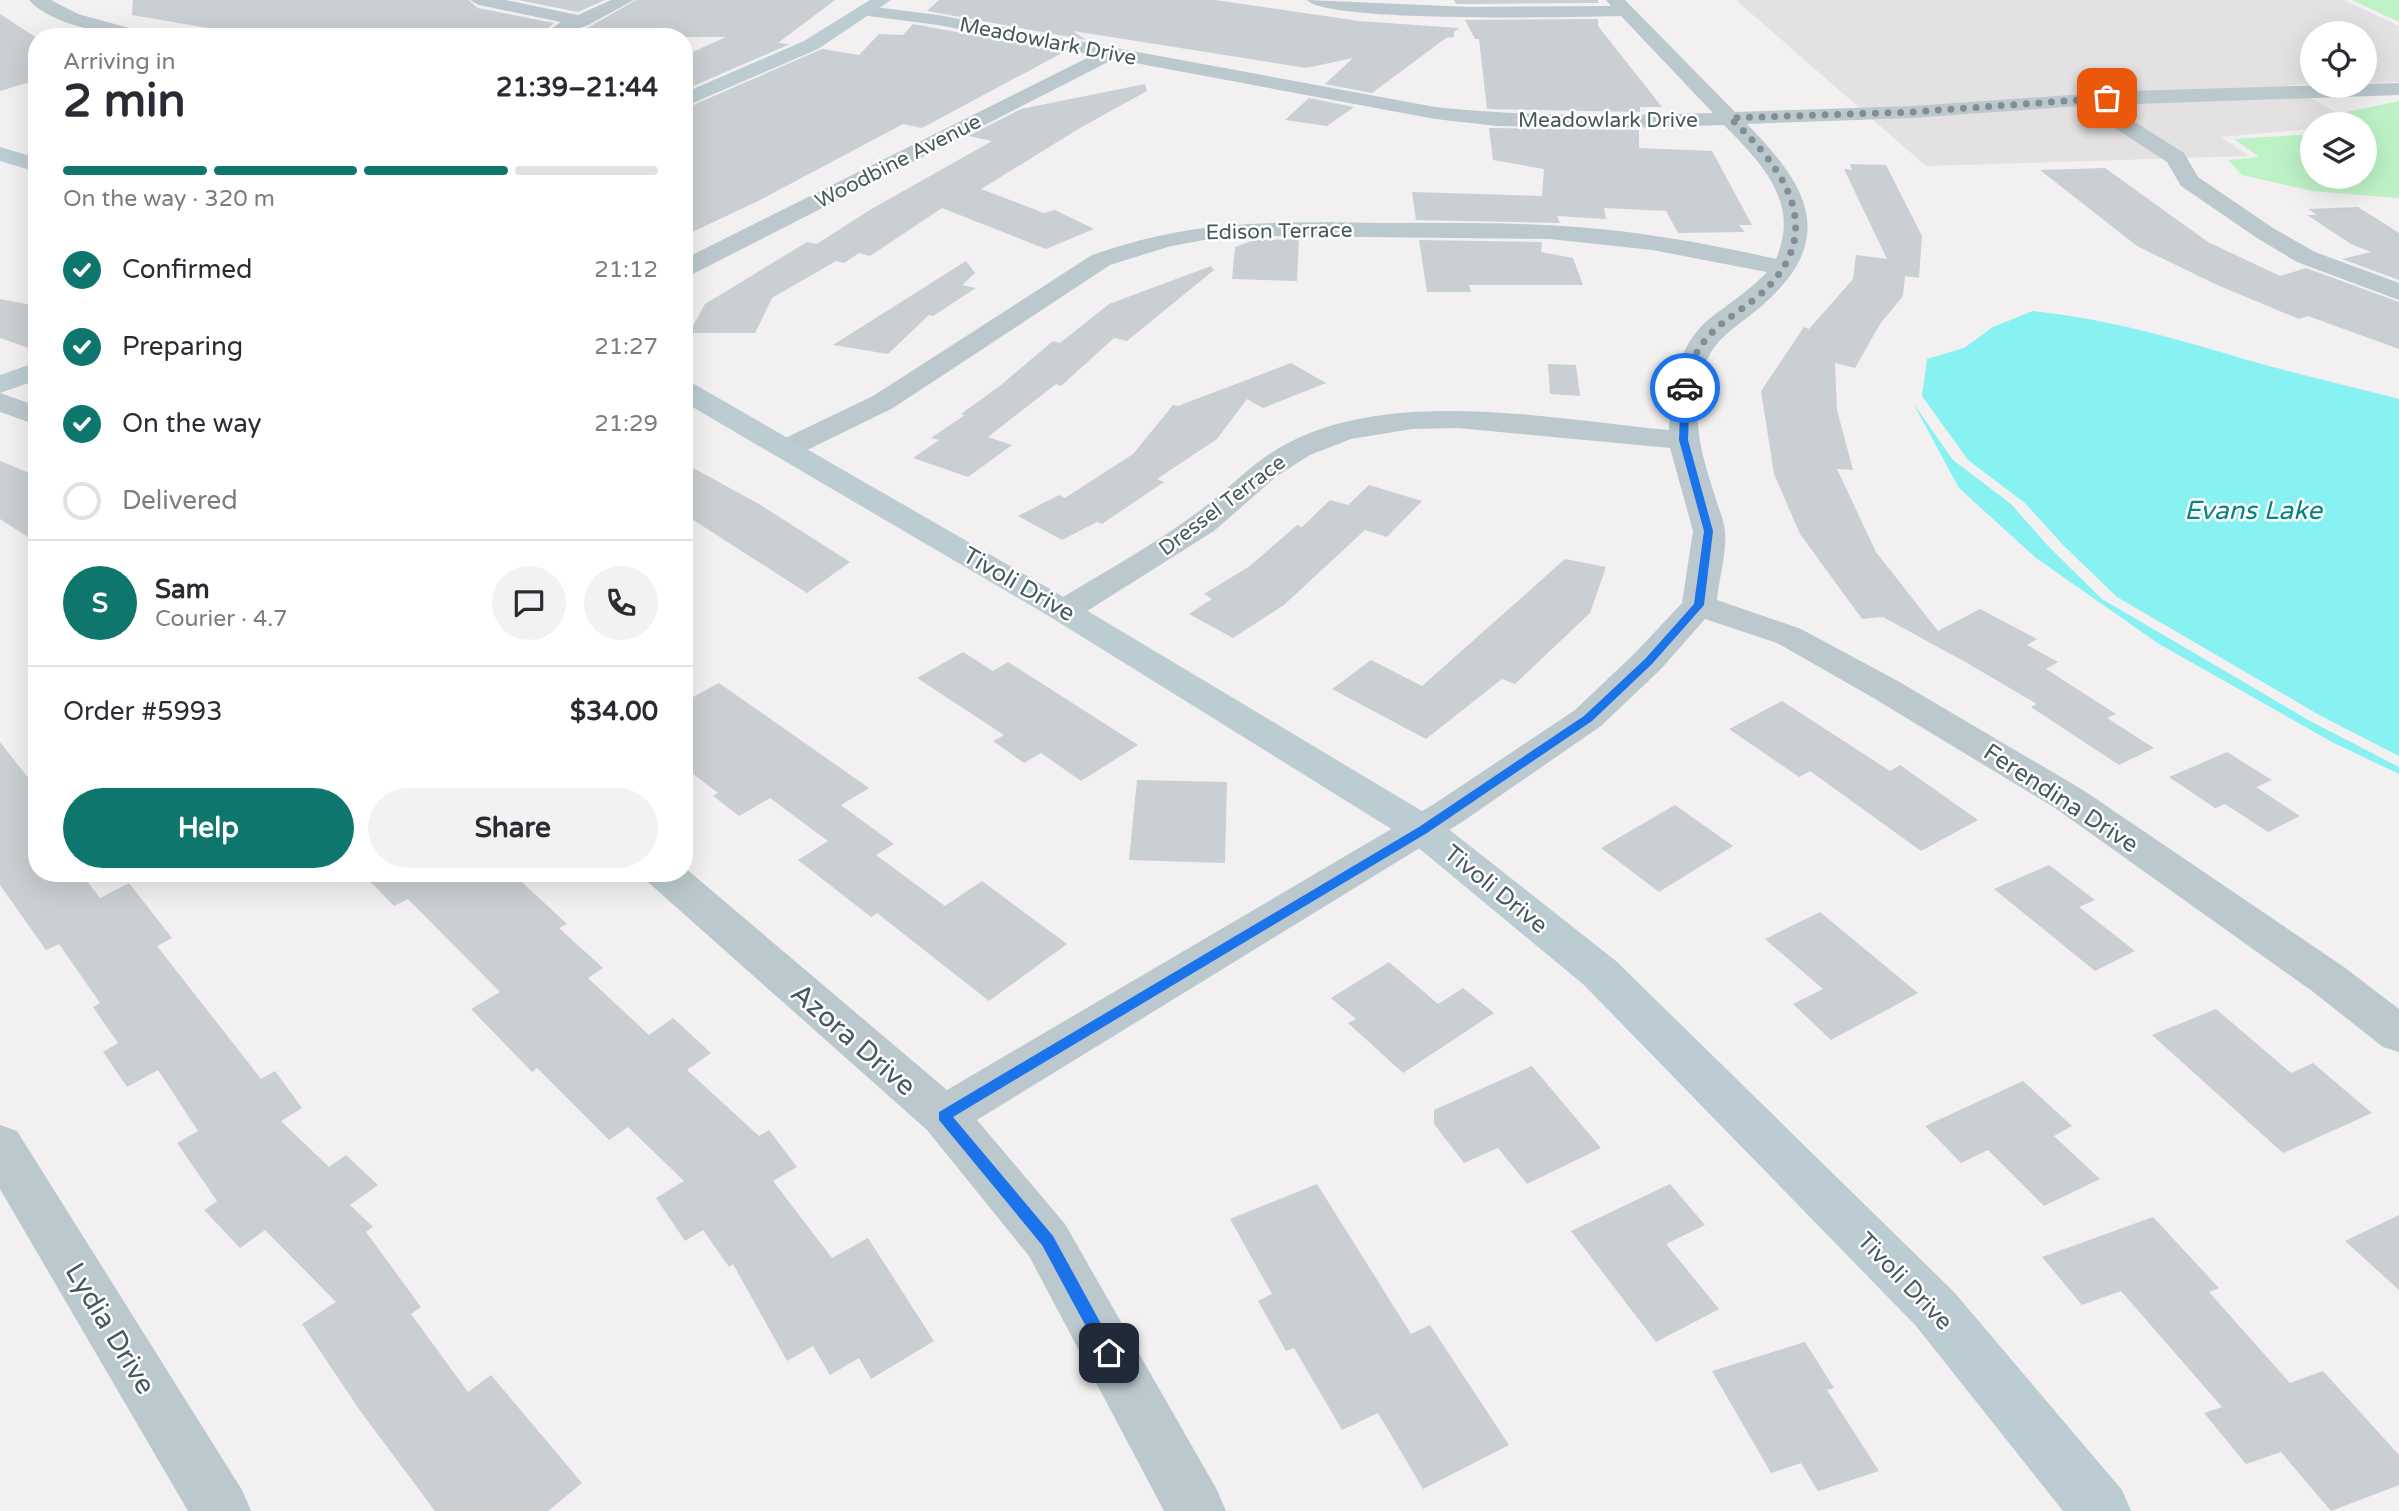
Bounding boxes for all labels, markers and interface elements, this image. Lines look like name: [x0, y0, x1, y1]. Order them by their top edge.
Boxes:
street label: Meadowlark Drive: [957, 12, 1139, 71]
map controls: [2300, 21, 2377, 189]
button: locate: [2300, 21, 2377, 98]
text: Arriving in: [63, 48, 176, 76]
pin: [2077, 68, 2137, 128]
text: 21:39–21:44: [496, 72, 658, 103]
text: 2 min: [63, 74, 186, 129]
icon: bag: [2088, 79, 2126, 117]
street label: Meadowlark Drive: [1518, 108, 1698, 133]
street label: Woodbine Avenue: [811, 109, 985, 214]
button: layers: [2300, 112, 2377, 189]
text: On the way · 320 m: [63, 185, 275, 213]
street label: Edison Terrace: [1205, 218, 1353, 245]
icon: check: [63, 251, 101, 289]
text: Confirmed: [122, 254, 252, 285]
text: 21:12: [594, 256, 658, 284]
icon: check: [63, 328, 101, 366]
text: Preparing: [122, 331, 243, 362]
text: 21:27: [594, 333, 658, 361]
courier: [1650, 353, 1720, 423]
icon: car: [1666, 369, 1704, 407]
icon: check: [63, 405, 101, 443]
text: On the way: [122, 408, 262, 439]
text: 21:29: [594, 410, 658, 438]
street label: Dressel Terrace: [1154, 450, 1291, 561]
text: Delivered: [122, 485, 238, 516]
water label: Evans Lake: [2184, 495, 2323, 526]
street label: Tivoli Drive: [957, 541, 1080, 628]
button: chat: [492, 566, 566, 640]
button: phone: [584, 566, 658, 640]
text: Sam: [155, 574, 210, 605]
text: S: [92, 588, 108, 619]
text: Courier · 4.7: [155, 605, 288, 633]
text: Order #5993: [63, 696, 223, 727]
text: $34.00: [570, 696, 658, 727]
street label: Ferendina Drive: [1978, 738, 2144, 859]
button: Help: [63, 788, 354, 868]
button: Share: [368, 788, 658, 868]
street label: Tivoli Drive: [1438, 839, 1553, 940]
street label: Azora Drive: [784, 976, 923, 1103]
street label: Tivoli Drive: [1851, 1226, 1958, 1336]
street label: Lydia Drive: [58, 1257, 163, 1401]
pin: [1079, 1323, 1139, 1383]
icon: home: [1090, 1334, 1128, 1372]

